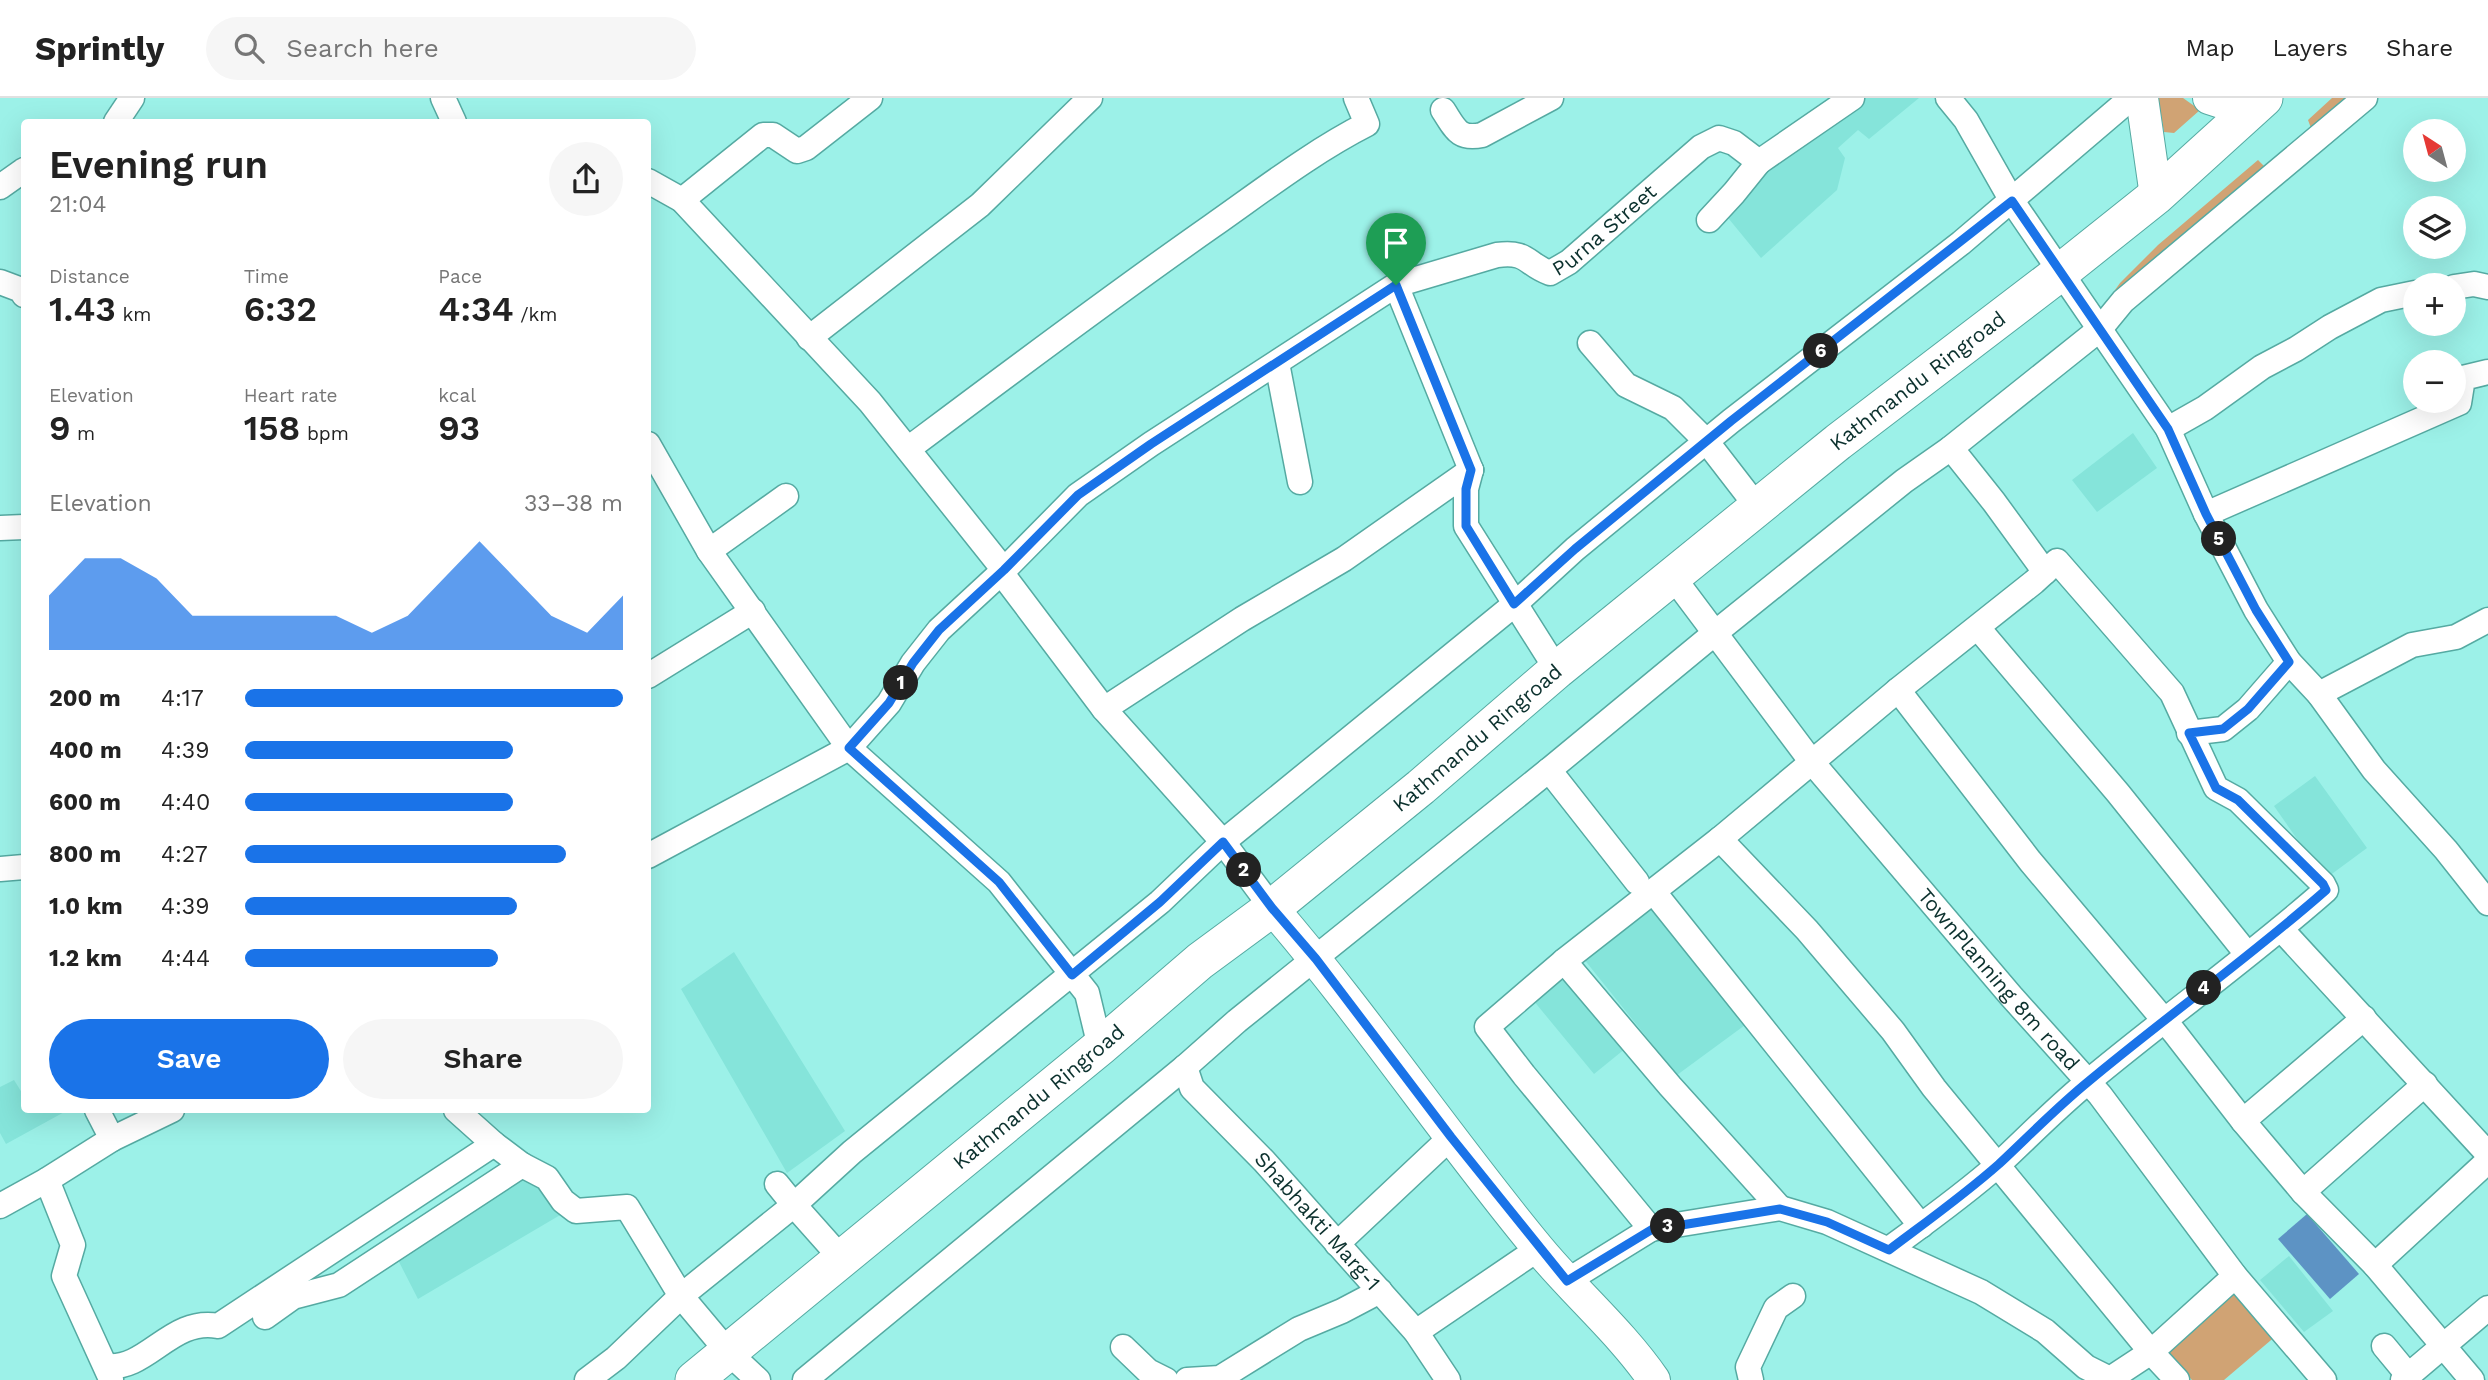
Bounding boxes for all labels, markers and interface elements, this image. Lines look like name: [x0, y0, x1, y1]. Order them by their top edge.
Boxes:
search box: [206, 17, 696, 80]
text: Sprintly: [35, 29, 164, 68]
icon: search: [230, 29, 268, 67]
text: Search here: [286, 33, 439, 63]
text: Map: [2186, 34, 2234, 62]
text: Layers: [2272, 34, 2348, 62]
text: Share: [2386, 34, 2453, 62]
north arrow: [2403, 119, 2466, 182]
map controls: [2403, 119, 2466, 413]
button: share: [549, 142, 623, 216]
text: Evening run: [49, 143, 268, 187]
street label: Purna Street: [1548, 179, 1661, 281]
text: 21:04: [49, 191, 107, 218]
button: layers: [2403, 196, 2466, 259]
pin: [1366, 213, 1426, 285]
icon: arrive: [1377, 224, 1415, 262]
text: Distance: [49, 265, 130, 288]
text: Time: [244, 265, 289, 288]
text: Pace: [438, 265, 482, 288]
button: +: [2403, 273, 2466, 336]
text: 1.43: [49, 288, 116, 330]
text: 6:32: [244, 288, 317, 330]
text: 4:34: [438, 288, 514, 330]
text: km: [116, 303, 151, 326]
text: /km: [514, 303, 557, 326]
street label: Kathmandu Ringroad: [1824, 306, 2010, 456]
pin: 6: [1804, 334, 1839, 368]
text: 6: [1815, 339, 1826, 362]
button: −: [2403, 350, 2466, 413]
text: Elevation: [49, 384, 134, 407]
text: Heart rate: [244, 384, 338, 407]
text: kcal: [438, 384, 476, 407]
text: 9: [49, 407, 71, 449]
text: 158: [244, 407, 300, 449]
text: 93: [438, 407, 480, 449]
text: m: [71, 422, 95, 445]
text: bpm: [300, 422, 349, 445]
text: Elevation: [49, 490, 152, 517]
text: 33–38 m: [524, 490, 623, 517]
pin: 5: [2202, 522, 2236, 556]
text: 5: [2213, 527, 2224, 550]
street label: Kathmandu Ringroad: [1387, 658, 1567, 817]
pin: 1: [884, 666, 918, 700]
text: 1: [896, 671, 905, 694]
text: 200 m: [49, 685, 121, 712]
text: 4:17: [161, 685, 204, 712]
text: 400 m: [49, 737, 122, 764]
text: 4:39: [161, 737, 209, 764]
text: 600 m: [49, 789, 121, 816]
text: 4:40: [161, 789, 210, 816]
text: 800 m: [49, 841, 121, 868]
text: 4:27: [161, 841, 208, 868]
pin: 2: [1226, 852, 1262, 888]
text: 2: [1238, 858, 1249, 881]
street label: TownPlanning 8m road: [1913, 883, 2085, 1075]
text: 1.0 km: [49, 893, 123, 920]
text: 4:39: [161, 893, 209, 920]
text: 1.2 km: [49, 945, 122, 972]
text: 4:44: [161, 945, 210, 972]
pin: 4: [2186, 970, 2222, 1006]
text: 4: [2197, 976, 2210, 999]
button: Save: [49, 1019, 329, 1099]
button: Share: [343, 1019, 623, 1099]
street label: Kathmandu Ringroad: [948, 1019, 1129, 1174]
street label: Shabhakti Marg-1: [1250, 1146, 1386, 1295]
pin: 3: [1650, 1208, 1686, 1244]
text: 3: [1662, 1214, 1673, 1237]

